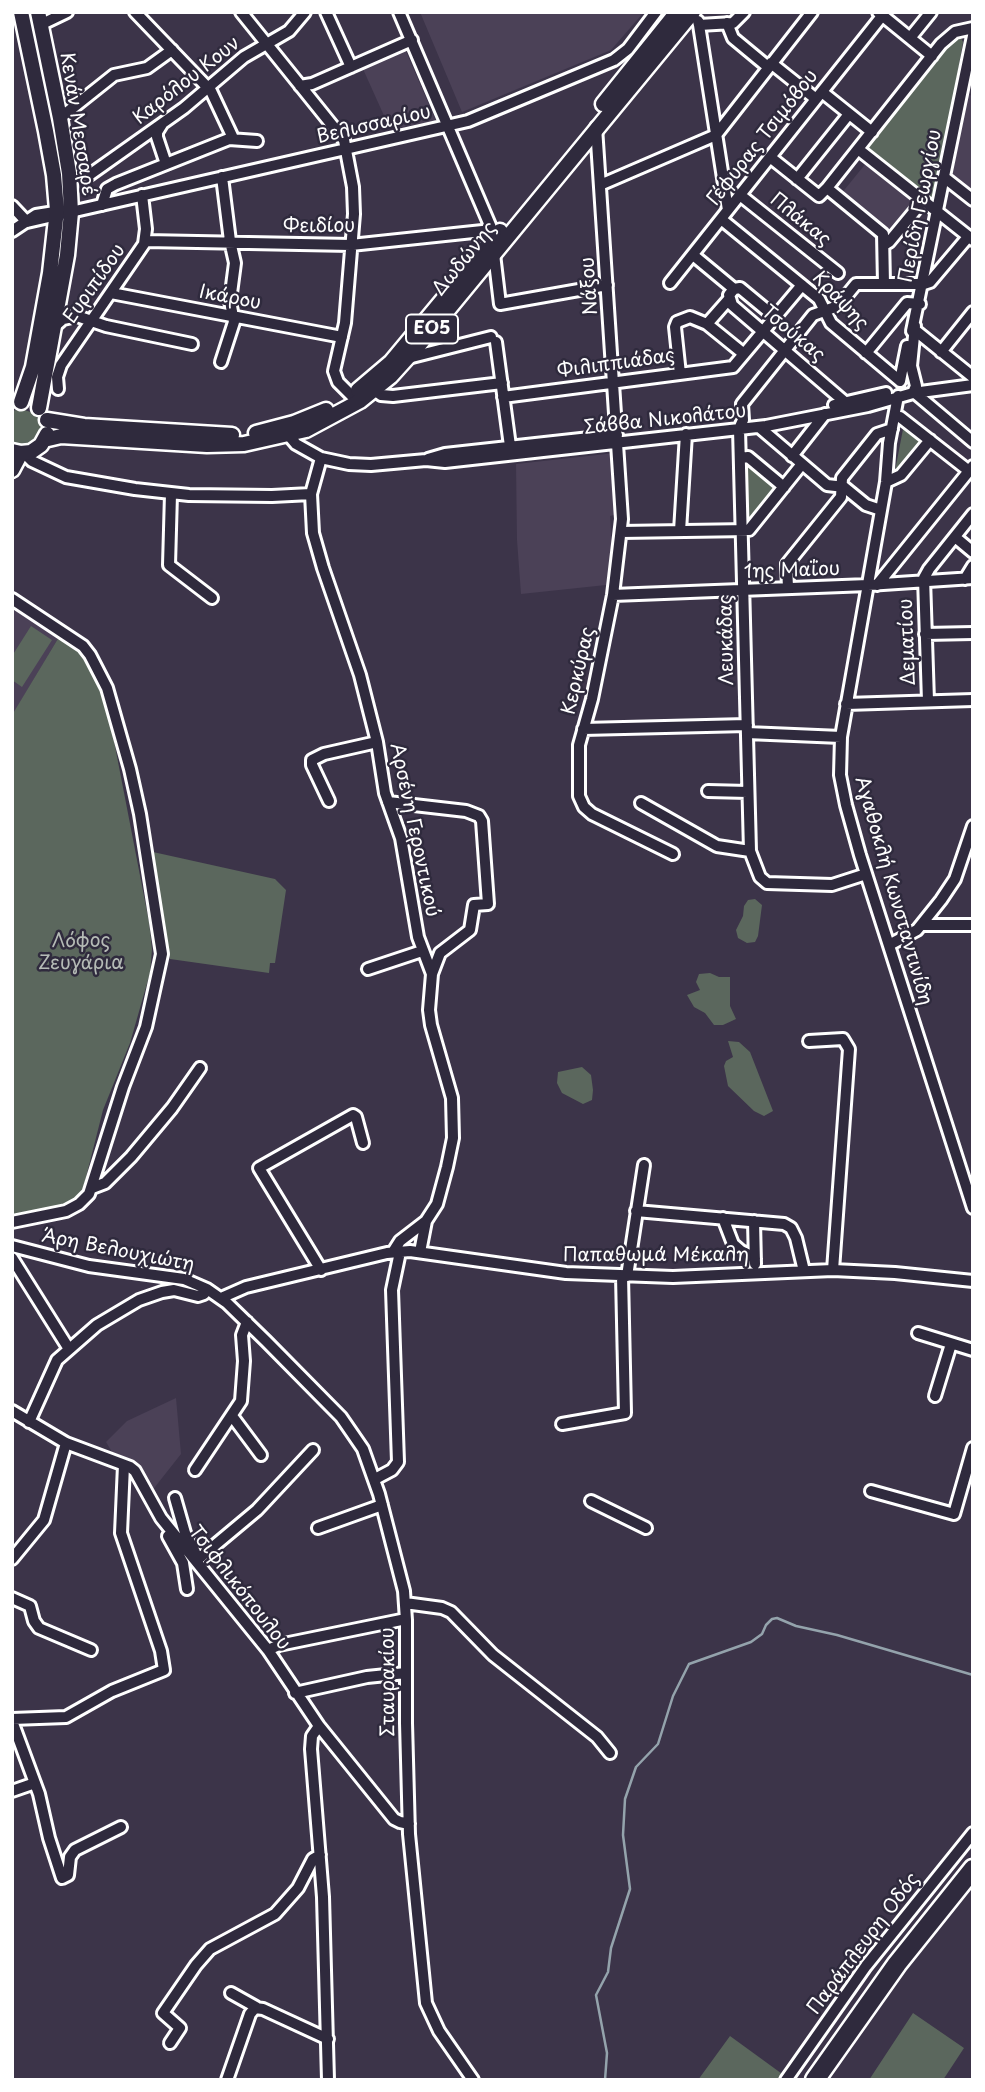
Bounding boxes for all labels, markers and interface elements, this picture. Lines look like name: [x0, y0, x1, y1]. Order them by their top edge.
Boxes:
street label: Καρόλου Κουν: [129, 32, 245, 130]
street label: Κενάν Μεσσαρέ: [54, 51, 100, 197]
street label: Γέφυρας Τσιμόβου: [703, 65, 823, 211]
street label: Βελισσαρίου: [315, 101, 433, 149]
street label: Περίδη Γεωργίου: [895, 128, 947, 284]
street label: Πλάκας: [765, 189, 835, 251]
street label: Φειδίου: [283, 216, 355, 238]
street label: Δωδώνης: [428, 217, 502, 301]
street label: Ευριπίδου: [59, 240, 131, 328]
street label: Νάξου: [577, 256, 603, 316]
street label: Κράψης: [807, 267, 873, 335]
street label: Ικάρου: [197, 281, 263, 315]
street label: Τσούκας: [757, 301, 829, 367]
road number: ΕΟ5: [406, 314, 458, 344]
street label: Φιλιππιάδας: [556, 344, 676, 384]
street label: Σάββα Νικολάτου: [583, 400, 747, 440]
street label: 1ης Μαΐου: [744, 558, 840, 584]
street label: Λευκάδας: [715, 594, 739, 686]
street label: Δεματίου: [895, 598, 921, 686]
street label: Κερκύρας: [558, 625, 600, 717]
street label: Αρσένη Γεροντικού: [384, 741, 444, 919]
street label: Αγαθοκλή Κωνσταντινίδη: [849, 774, 937, 1008]
park label: Λόφος Ζευγάρια: [38, 931, 124, 975]
street label: Άρη Βελουχιώτη: [40, 1225, 196, 1277]
street label: Παπαθωμά Μέκαλη: [563, 1245, 749, 1267]
street label: Τσιφλικόπουλου: [183, 1521, 295, 1655]
street label: Σταυρακίου: [378, 1627, 400, 1737]
street label: Παράπλευρη Οδός: [803, 1869, 925, 2019]

